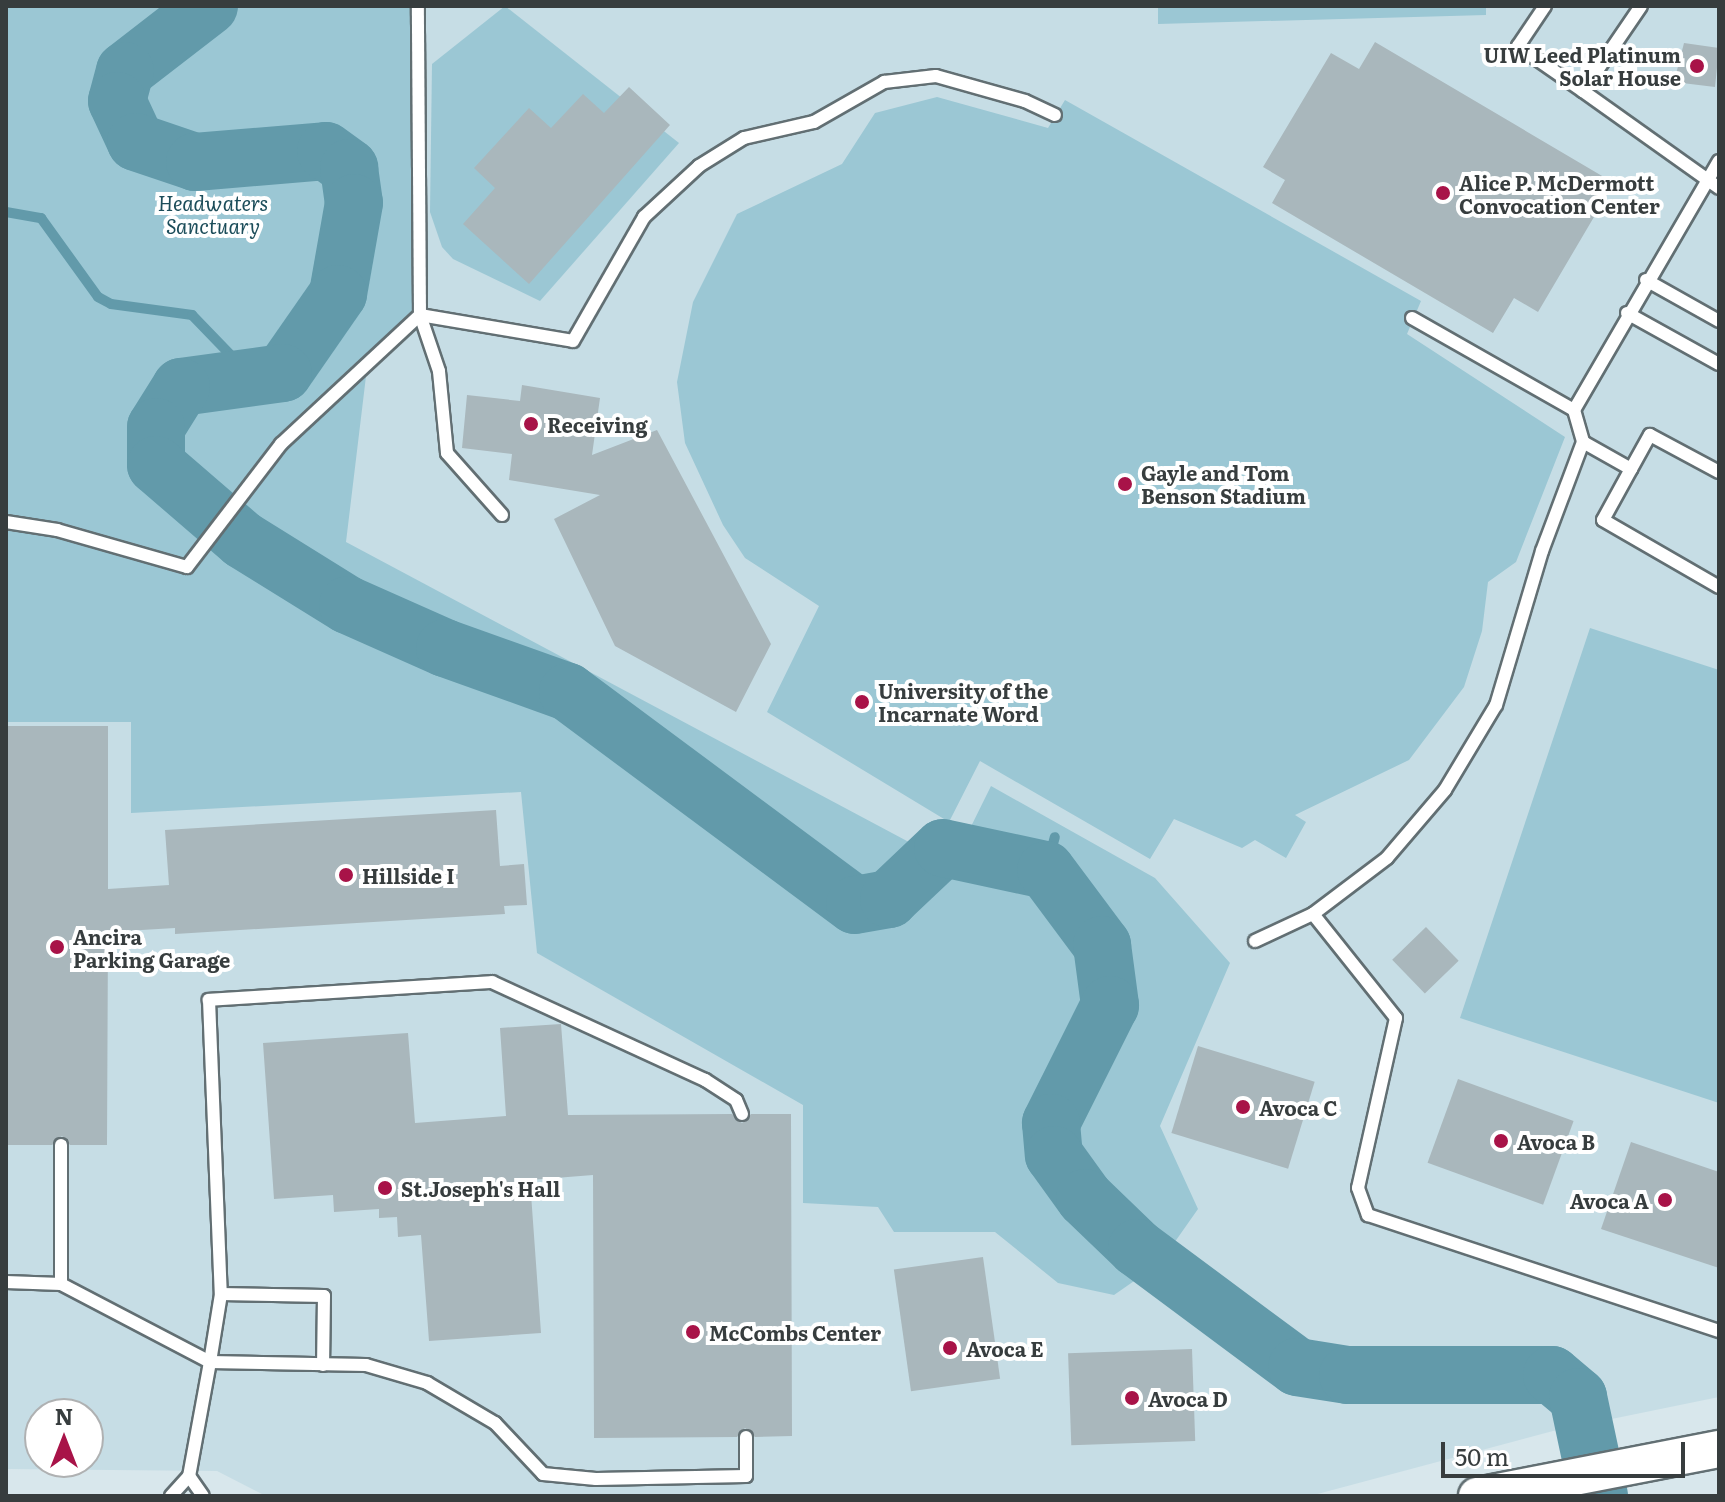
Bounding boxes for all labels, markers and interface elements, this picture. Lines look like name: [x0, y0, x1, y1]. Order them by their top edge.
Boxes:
place label: UIW Leed Platinum Solar House: [1484, 42, 1681, 89]
marker: UIW Leed Platinum Solar House: [1688, 57, 1706, 75]
place label: Alice P. McDermott Convocation Center: [1459, 170, 1660, 217]
marker: Alice P. McDermott Convocation Center: [1434, 184, 1452, 202]
park label: Headwaters Sanctuary: [158, 191, 268, 238]
place label: Receiving: [547, 412, 647, 436]
marker: Receiving: [522, 415, 540, 433]
place label: Gayle and Tom Benson Stadium: [1141, 460, 1306, 507]
marker: Gayle and Tom Benson Stadium: [1116, 475, 1134, 493]
place label: University of the Incarnate Word: [878, 678, 1048, 725]
marker: University of the Incarnate Word: [853, 693, 871, 711]
place label: Hillside I: [362, 863, 454, 887]
marker: Hillside I: [337, 866, 355, 884]
place label: Ancira Parking Garage: [73, 924, 230, 971]
marker: Ancira Parking Garage: [48, 938, 66, 956]
place label: Avoca C: [1259, 1095, 1337, 1119]
marker: Avoca C: [1234, 1098, 1252, 1116]
place label: Avoca B: [1517, 1129, 1595, 1153]
marker: Avoca B: [1492, 1132, 1510, 1150]
place label: St.Joseph's Hall: [401, 1176, 560, 1200]
marker: St.Joseph's Hall: [376, 1179, 394, 1197]
place label: Avoca A: [1570, 1188, 1649, 1212]
marker: Avoca A: [1656, 1191, 1674, 1209]
place label: McCombs Center: [709, 1320, 881, 1344]
marker: McCombs Center: [684, 1323, 702, 1341]
place label: Avoca E: [966, 1336, 1043, 1360]
marker: Avoca E: [941, 1339, 959, 1357]
place label: Avoca D: [1148, 1386, 1228, 1410]
marker: Avoca D: [1123, 1389, 1141, 1407]
north arrow: [24, 1398, 104, 1478]
text: N: [55, 1399, 73, 1432]
scale bar: [1445, 1426, 1689, 1476]
text: 50 m: [1455, 1438, 1509, 1473]

